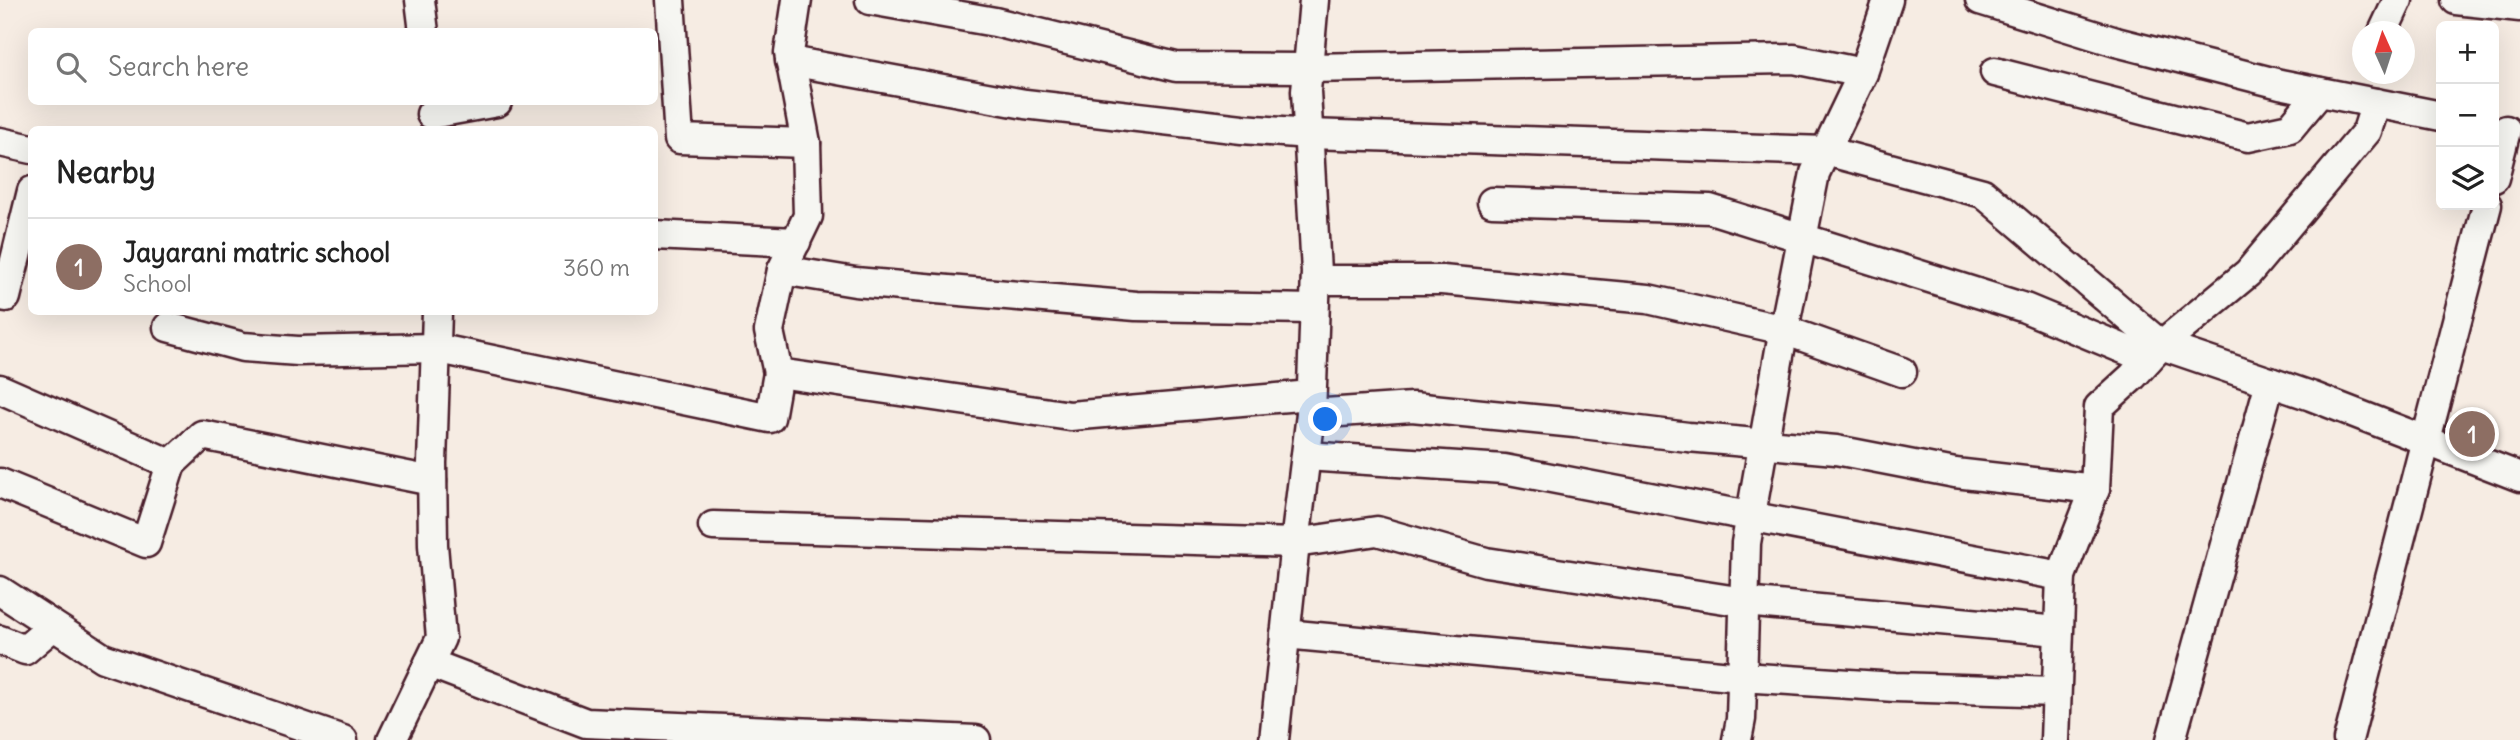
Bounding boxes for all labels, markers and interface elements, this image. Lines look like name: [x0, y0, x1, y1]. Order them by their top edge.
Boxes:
north arrow: [2352, 21, 2415, 84]
map controls: [2436, 21, 2499, 210]
button: +: [2436, 21, 2499, 84]
search box: [28, 28, 658, 105]
icon: search: [52, 48, 90, 86]
text: Search here: [108, 50, 249, 83]
button: −: [2436, 84, 2499, 147]
button: layers: [2436, 147, 2499, 210]
text: Nearby: [56, 153, 156, 191]
text: Jayarani matric school: [123, 236, 390, 269]
text: 1: [74, 253, 84, 282]
text: 360 m: [563, 253, 630, 282]
text: School: [123, 269, 192, 298]
your location: [1308, 402, 1342, 436]
pin: 1: [2449, 408, 2495, 460]

